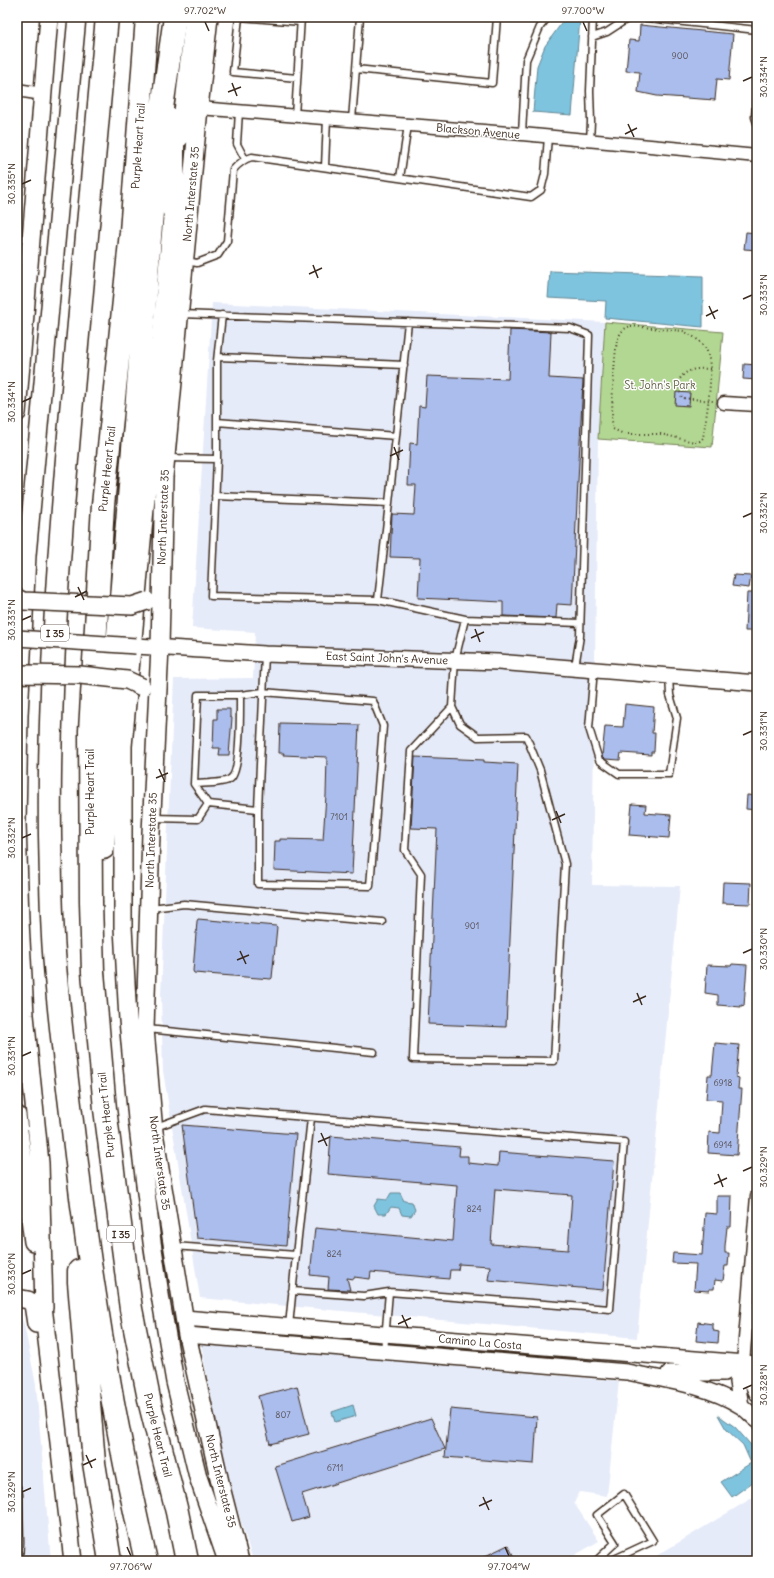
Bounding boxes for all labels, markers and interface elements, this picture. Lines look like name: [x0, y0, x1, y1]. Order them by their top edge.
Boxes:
text: 97.702°W: [184, 4, 226, 17]
text: 97.700°W: [561, 4, 605, 17]
house number: 900: [671, 50, 689, 61]
text: 30.334°N: [757, 56, 770, 98]
street label: Purple Heart Trail: [128, 102, 148, 190]
street label: Blackson Avenue: [435, 120, 521, 142]
street label: North Interstate 35: [180, 146, 202, 242]
text: 30.335°N: [5, 163, 18, 205]
text: 30.333°N: [757, 274, 770, 316]
park label: St. John's Park: [624, 378, 696, 392]
text: 30.334°N: [5, 381, 18, 423]
street label: Purple Heart Trail: [96, 425, 118, 513]
street label: North Interstate 35: [154, 469, 172, 565]
text: 30.332°N: [757, 492, 770, 534]
text: 30.333°N: [5, 599, 18, 641]
road number: I 35: [41, 625, 69, 641]
street label: East Saint John's Avenue: [326, 649, 448, 667]
text: 30.331°N: [757, 711, 770, 751]
street label: Purple Heart Trail: [83, 749, 97, 835]
street label: North Interstate 35: [142, 792, 160, 888]
house number: 7101: [330, 811, 348, 822]
text: 30.332°N: [5, 817, 18, 859]
house number: 901: [465, 920, 479, 931]
text: 30.330°N: [757, 928, 770, 970]
text: 30.331°N: [5, 1036, 18, 1076]
street label: Purple Heart Trail: [95, 1071, 117, 1159]
house number: 6918: [713, 1077, 733, 1088]
street label: North Interstate 35: [146, 1115, 174, 1211]
house number: 6914: [713, 1139, 733, 1150]
text: 30.329°N: [757, 1146, 770, 1188]
house number: 824: [466, 1203, 482, 1214]
road number: I 35: [107, 1226, 135, 1242]
house number: 824: [326, 1248, 342, 1259]
text: 30.330°N: [5, 1253, 18, 1295]
street label: Camino La Costa: [438, 1331, 522, 1353]
text: 30.328°N: [757, 1364, 770, 1406]
street label: Purple Heart Trail: [141, 1391, 175, 1479]
house number: 807: [275, 1409, 291, 1420]
street label: North Interstate 35: [203, 1433, 239, 1529]
house number: 6711: [327, 1462, 343, 1473]
text: 30.329°N: [5, 1471, 18, 1513]
text: 97.706°W: [110, 1560, 152, 1573]
text: 97.704°W: [488, 1560, 530, 1573]

